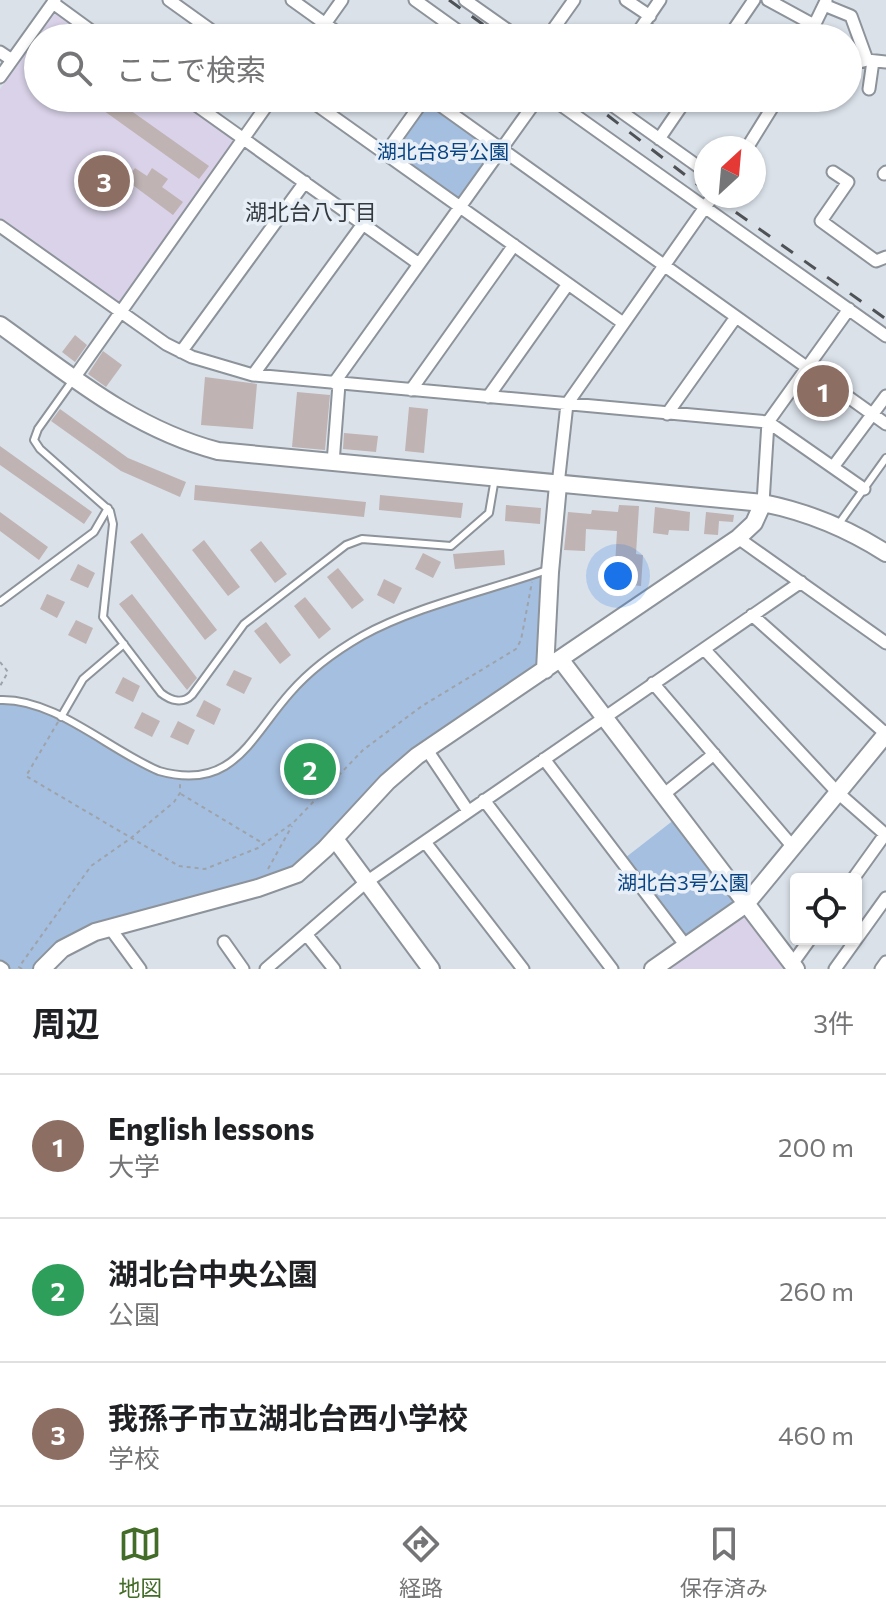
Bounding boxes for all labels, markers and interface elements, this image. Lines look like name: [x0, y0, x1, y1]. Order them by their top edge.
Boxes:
search box: [24, 24, 862, 112]
icon: search: [52, 46, 96, 90]
text: ここで検索: [116, 50, 266, 87]
north arrow: [694, 136, 766, 208]
park label: 湖北台8号公園: [377, 139, 509, 163]
pin: 3: [78, 151, 130, 211]
district label: 湖北台八丁目: [245, 198, 377, 225]
pin: 1: [797, 361, 849, 421]
your location: [598, 556, 638, 596]
pin: 2: [284, 739, 336, 799]
park label: 湖北台3号公園: [617, 870, 749, 894]
map controls: [790, 873, 862, 945]
button: locate: [790, 873, 862, 945]
text: 周辺: [32, 1001, 100, 1043]
text: 3件: [813, 1007, 854, 1038]
text: English lessons: [108, 1109, 314, 1146]
text: 1: [52, 1131, 64, 1162]
text: 200 m: [778, 1131, 854, 1162]
text: 大学: [108, 1150, 160, 1181]
text: 湖北台中央公園: [108, 1254, 318, 1291]
text: 2: [51, 1275, 65, 1306]
text: 260 m: [779, 1275, 854, 1306]
text: 公園: [108, 1298, 160, 1329]
text: 我孫子市立湖北台西小学校: [108, 1398, 468, 1435]
text: 3: [50, 1419, 66, 1450]
text: 460 m: [778, 1419, 854, 1450]
text: 学校: [108, 1442, 160, 1473]
tab: 地図: [118, 1522, 162, 1602]
tab: 経路: [399, 1522, 443, 1602]
tab: 保存済み: [680, 1522, 768, 1602]

